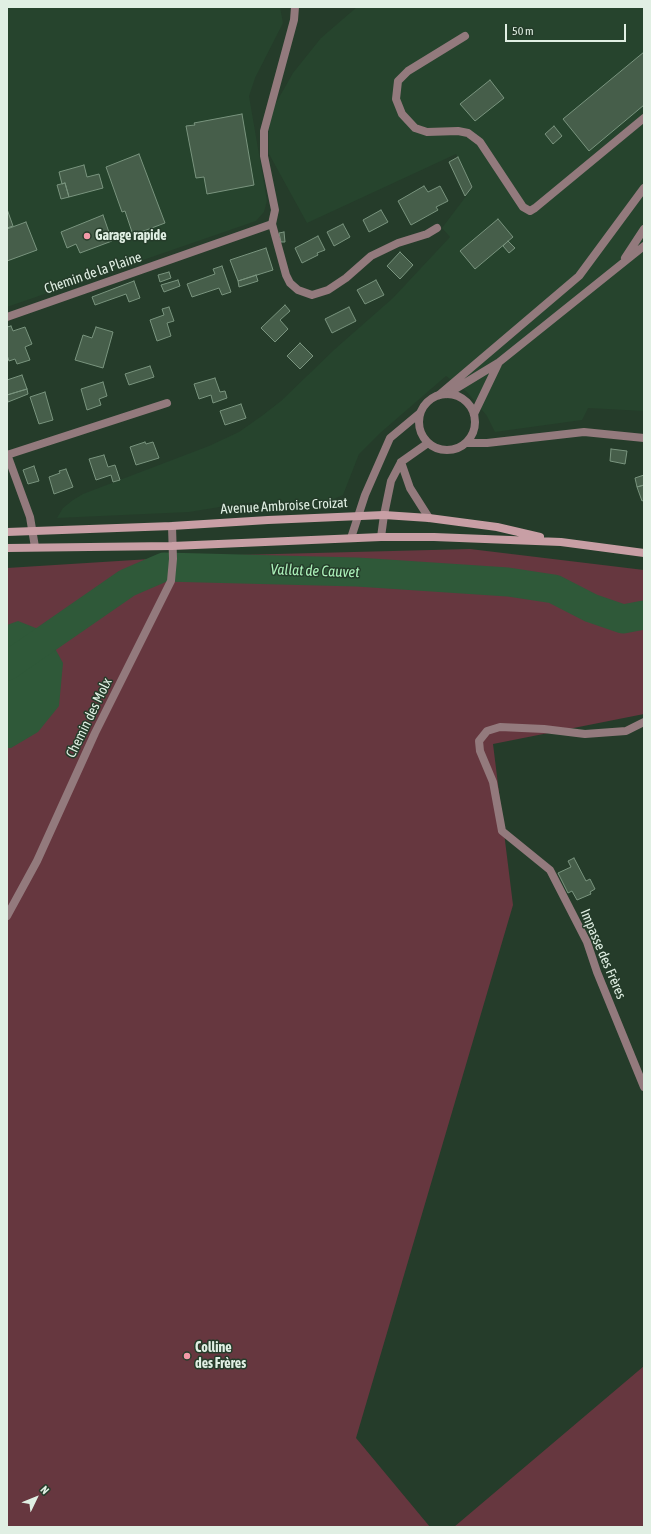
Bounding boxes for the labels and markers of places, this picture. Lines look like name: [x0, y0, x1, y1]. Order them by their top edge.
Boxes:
place label: Garage rapide: [95, 228, 167, 244]
marker: Garage rapide: [82, 231, 92, 241]
place label: Colline des Frères: [195, 1340, 246, 1372]
marker: Colline des Frères: [182, 1351, 192, 1361]

